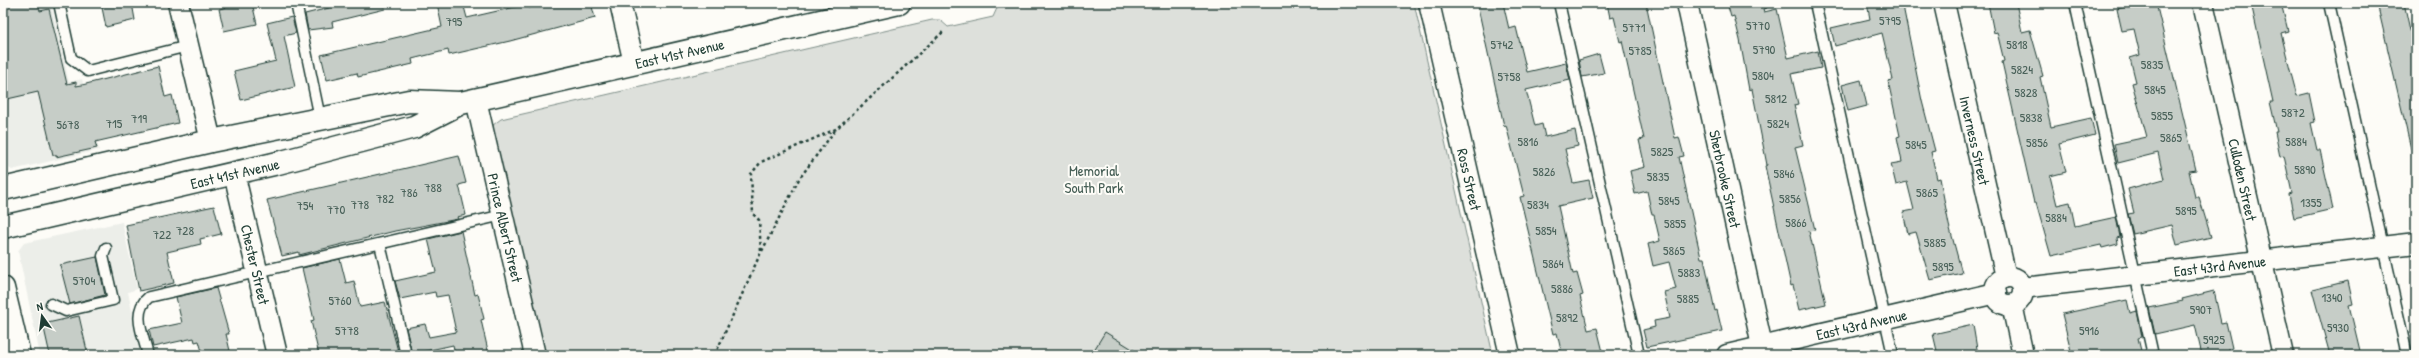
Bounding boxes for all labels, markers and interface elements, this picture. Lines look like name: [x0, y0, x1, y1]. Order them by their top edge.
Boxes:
house number: 5795: [1879, 11, 1902, 29]
house number: 795: [446, 12, 463, 30]
house number: 5770: [1746, 16, 1770, 34]
house number: 5771: [1622, 18, 1646, 36]
street label: East 41st Avenue: [633, 33, 726, 73]
house number: 5742: [1491, 35, 1513, 53]
house number: 5818: [2006, 35, 2028, 53]
house number: 5790: [1753, 40, 1775, 58]
house number: 5785: [1628, 41, 1652, 59]
house number: 5835: [2141, 55, 2164, 73]
house number: 5824: [2011, 60, 2033, 78]
house number: 5804: [1752, 66, 1774, 84]
house number: 5758: [1497, 67, 1521, 85]
house number: 5845: [2144, 80, 2166, 98]
house number: 5828: [2015, 83, 2038, 101]
house number: 5812: [1765, 89, 1787, 107]
street label: Inverness Street: [1955, 94, 1996, 188]
house number: 5872: [2281, 103, 2305, 121]
house number: 5855: [2151, 106, 2174, 124]
house number: 5838: [2020, 108, 2043, 126]
house number: 719: [131, 109, 147, 127]
house number: 715: [106, 114, 123, 132]
house number: 5824: [1767, 114, 1789, 132]
house number: 5678: [57, 115, 80, 133]
street label: Sherbrooke Street: [1705, 128, 1747, 231]
house number: 5865: [2160, 128, 2182, 146]
house number: 5816: [1517, 132, 1539, 150]
house number: 5884: [2285, 132, 2307, 150]
house number: 5856: [2026, 133, 2048, 151]
house number: 5845: [1905, 135, 1927, 153]
street label: Culloden Street: [2224, 136, 2263, 224]
house number: 5825: [1651, 142, 1674, 160]
street label: Ross Street: [1452, 146, 1487, 213]
street label: East 41st Avenue: [188, 153, 281, 194]
park label: Memorial South Park: [1065, 160, 1123, 198]
house number: 5890: [2294, 160, 2316, 178]
house number: 5826: [1533, 162, 1555, 180]
house number: 5846: [1773, 164, 1795, 182]
house number: 5835: [1647, 167, 1670, 185]
street label: Prince Albert Street: [483, 171, 528, 285]
house number: 788: [424, 178, 442, 196]
house number: 786: [400, 183, 418, 201]
house number: 5865: [1916, 183, 1938, 201]
house number: 782: [376, 189, 394, 207]
house number: 5856: [1779, 189, 1801, 207]
house number: 5845: [1658, 191, 1680, 209]
house number: 1355: [2300, 193, 2322, 211]
house number: 778: [351, 195, 370, 213]
house number: 5834: [1527, 195, 1549, 213]
house number: 754: [297, 196, 314, 214]
house number: 770: [327, 200, 346, 218]
house number: 5895: [2175, 201, 2197, 219]
house number: 5884: [2045, 208, 2067, 226]
house number: 5866: [1785, 213, 1807, 231]
house number: 5855: [1664, 214, 1687, 232]
house number: 728: [176, 221, 194, 239]
house number: 5854: [1535, 221, 1557, 239]
street label: Chester Street: [236, 222, 275, 307]
house number: 722: [153, 225, 171, 243]
house number: 5885: [1924, 233, 1947, 251]
house number: 5865: [1663, 241, 1685, 259]
street label: East 43rd Avenue: [2173, 250, 2267, 281]
house number: 5864: [1542, 254, 1564, 272]
house number: 5895: [1932, 257, 1954, 275]
house number: 5883: [1678, 263, 1700, 281]
house number: 5704: [73, 271, 95, 289]
house number: 5886: [1551, 279, 1573, 297]
house number: 1340: [2321, 288, 2343, 306]
house number: 5885: [1677, 289, 1700, 307]
house number: 5760: [329, 291, 352, 309]
north arrow: [22, 296, 62, 336]
text: N: [35, 299, 44, 314]
house number: 5907: [2190, 300, 2212, 318]
street label: East 43rd Avenue: [1814, 303, 1909, 345]
house number: 5892: [1556, 308, 1578, 326]
house number: 5930: [2327, 318, 2349, 336]
house number: 5778: [335, 321, 359, 339]
house number: 5916: [2079, 321, 2099, 339]
house number: 5925: [2203, 330, 2225, 348]

